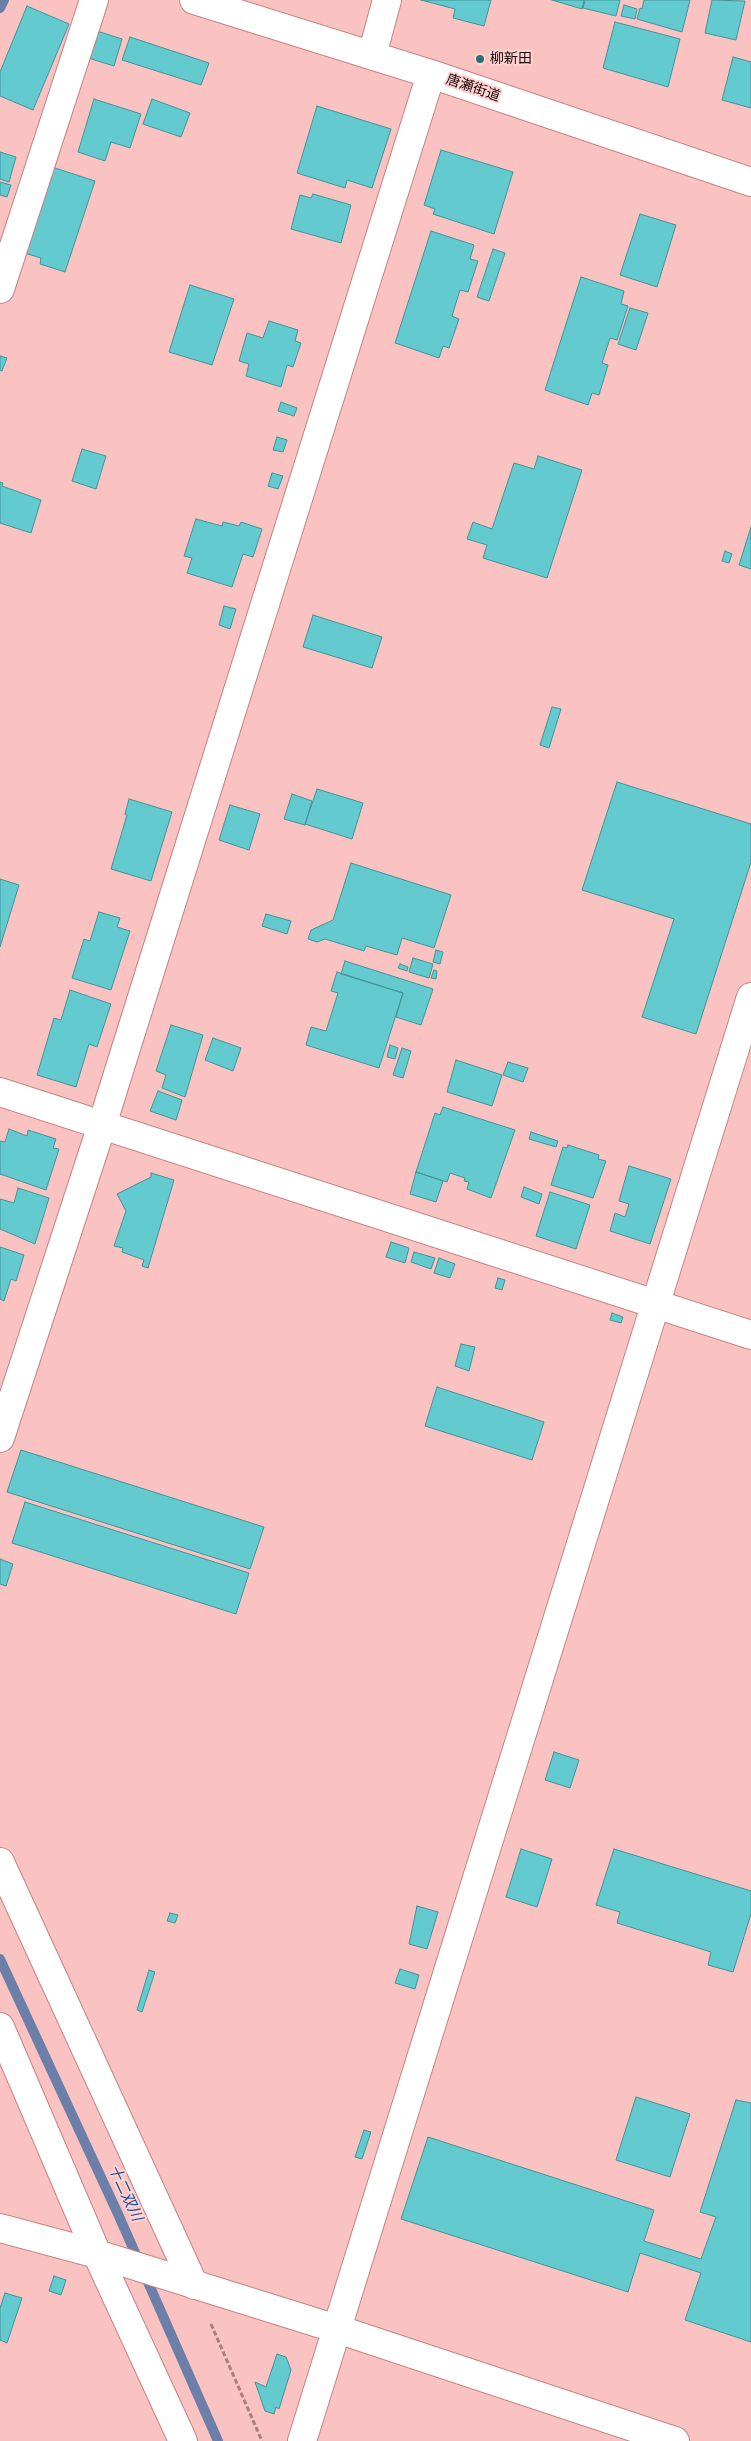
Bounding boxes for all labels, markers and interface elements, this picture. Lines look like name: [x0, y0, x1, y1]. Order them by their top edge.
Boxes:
place label: 柳新田: [490, 51, 532, 67]
marker: 柳新田: [474, 53, 486, 65]
street label: 唐瀬街道: [444, 71, 502, 105]
water label: 十二双川: [104, 2162, 146, 2224]

